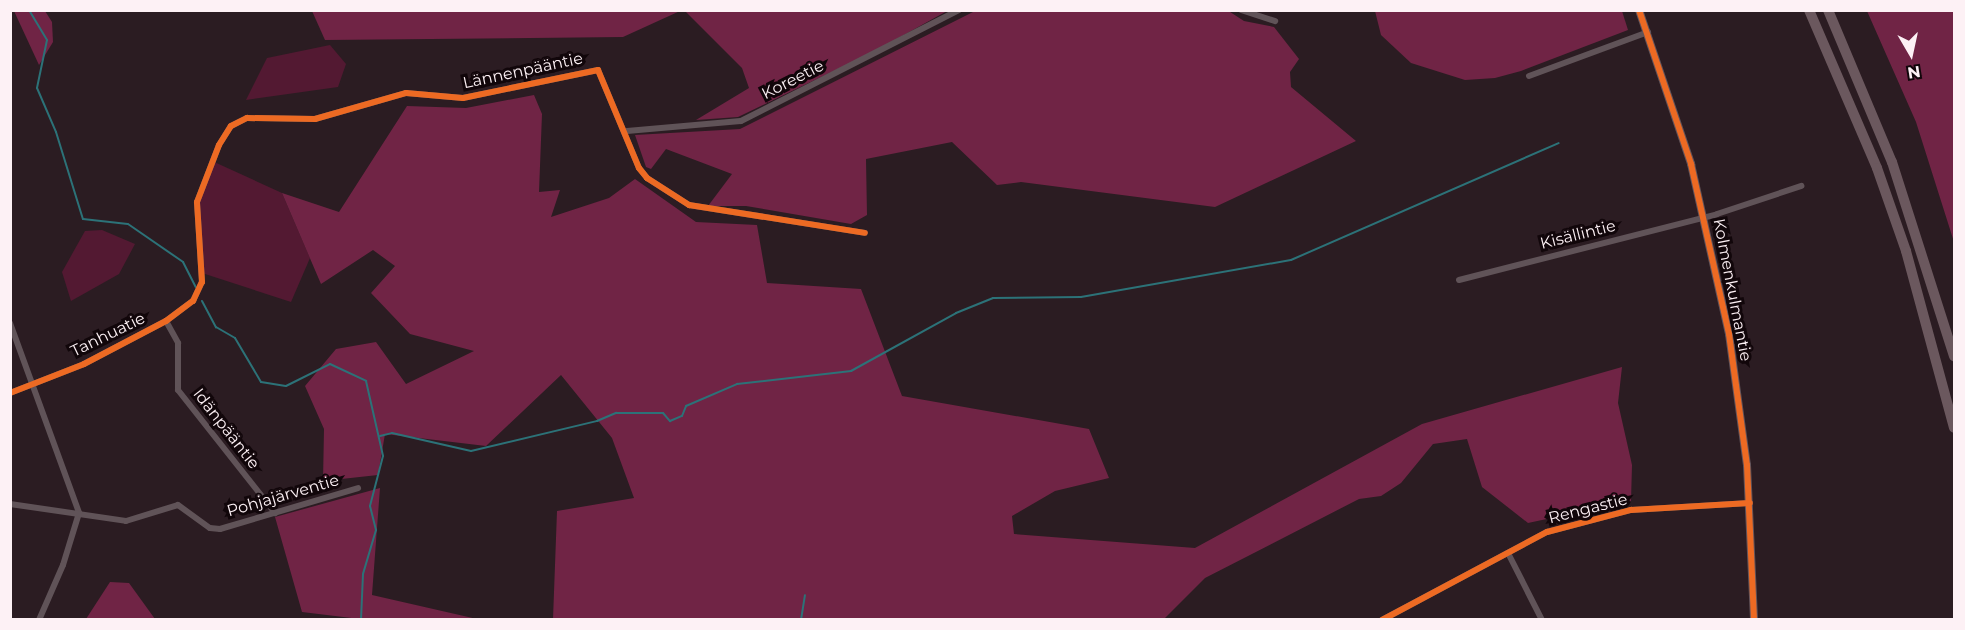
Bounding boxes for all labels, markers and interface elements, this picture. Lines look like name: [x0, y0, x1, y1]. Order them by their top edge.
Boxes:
north arrow: [1881, 24, 1941, 84]
street label: Lännenpääntie: [461, 49, 585, 93]
street label: Koreetie: [759, 56, 827, 104]
text: N: [1906, 62, 1922, 83]
street label: Kisällintie: [1538, 216, 1618, 254]
street label: Kolmenkulmantie: [1709, 217, 1755, 363]
street label: Tanhuatie: [68, 309, 148, 361]
street label: Idänpääntie: [189, 385, 263, 473]
street label: Pohjajärventie: [225, 471, 341, 521]
street label: Rengastie: [1547, 490, 1629, 528]

